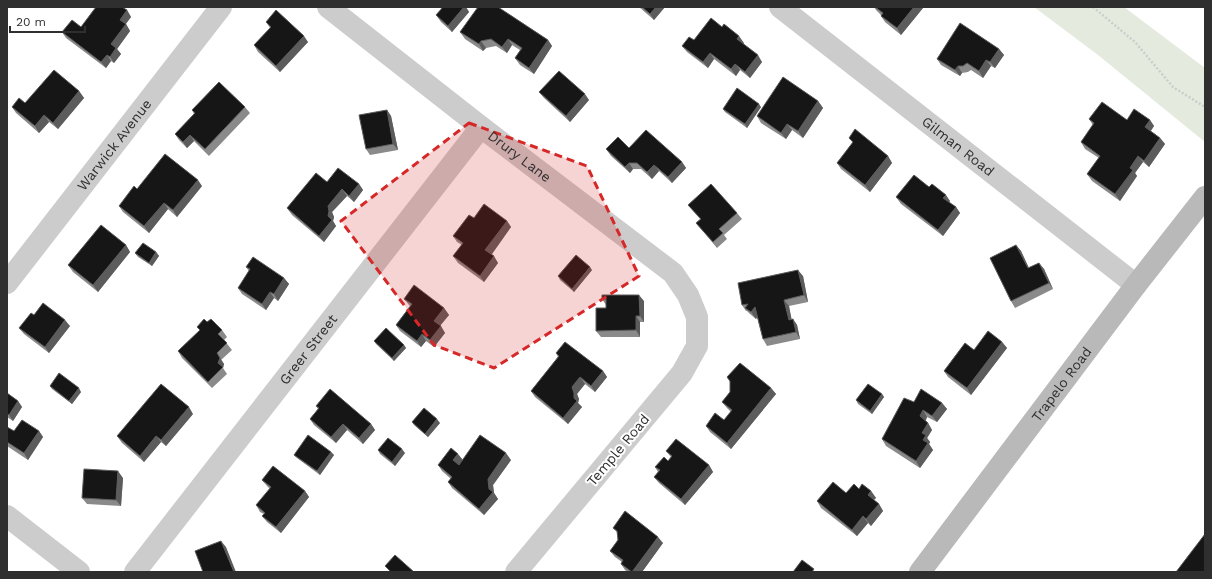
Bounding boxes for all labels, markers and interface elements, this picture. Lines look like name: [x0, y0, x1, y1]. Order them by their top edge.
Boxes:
scale bar: [10, 8, 85, 34]
text: 20 m: [16, 15, 46, 29]
street label: Warwick Avenue: [74, 96, 155, 194]
street label: Gilman Road: [919, 113, 997, 179]
street label: Drury Lane: [485, 127, 554, 185]
street label: Greer Street: [276, 311, 340, 388]
street label: Trapelo Road: [1028, 344, 1095, 425]
street label: Temple Road: [583, 411, 653, 489]

